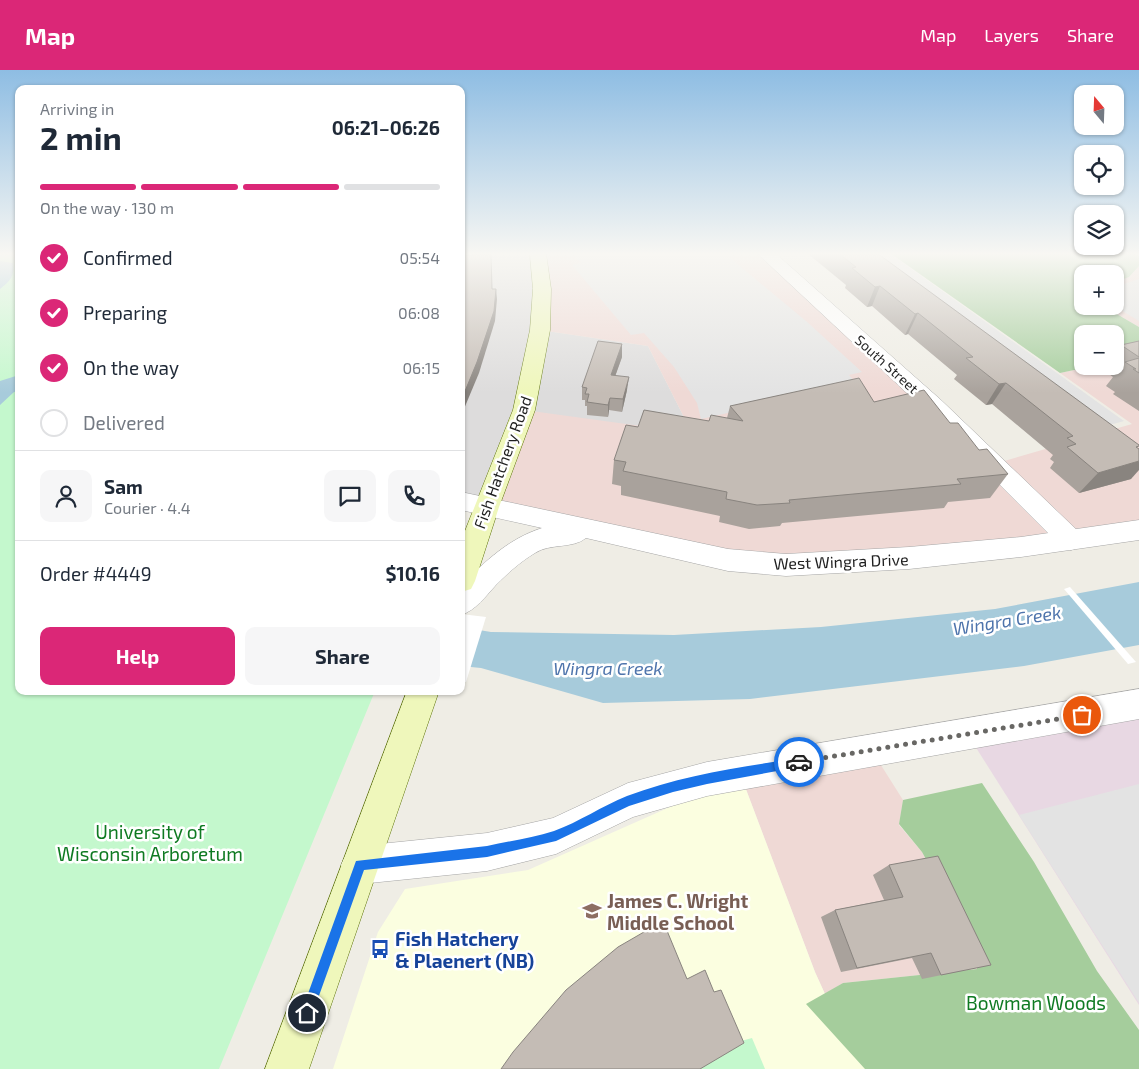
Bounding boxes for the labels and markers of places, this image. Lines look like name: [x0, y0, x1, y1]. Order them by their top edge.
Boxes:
pin: [1061, 694, 1103, 736]
place label: James C. Wright Middle School: [607, 889, 748, 934]
school or university icon: James C. Wright Middle School: [581, 900, 603, 922]
place label: Fish Hatchery & Plaenert (NB): [395, 927, 534, 972]
bus stop icon: Fish Hatchery & Plaenert (NB): [369, 938, 391, 960]
pin: [286, 992, 328, 1034]

